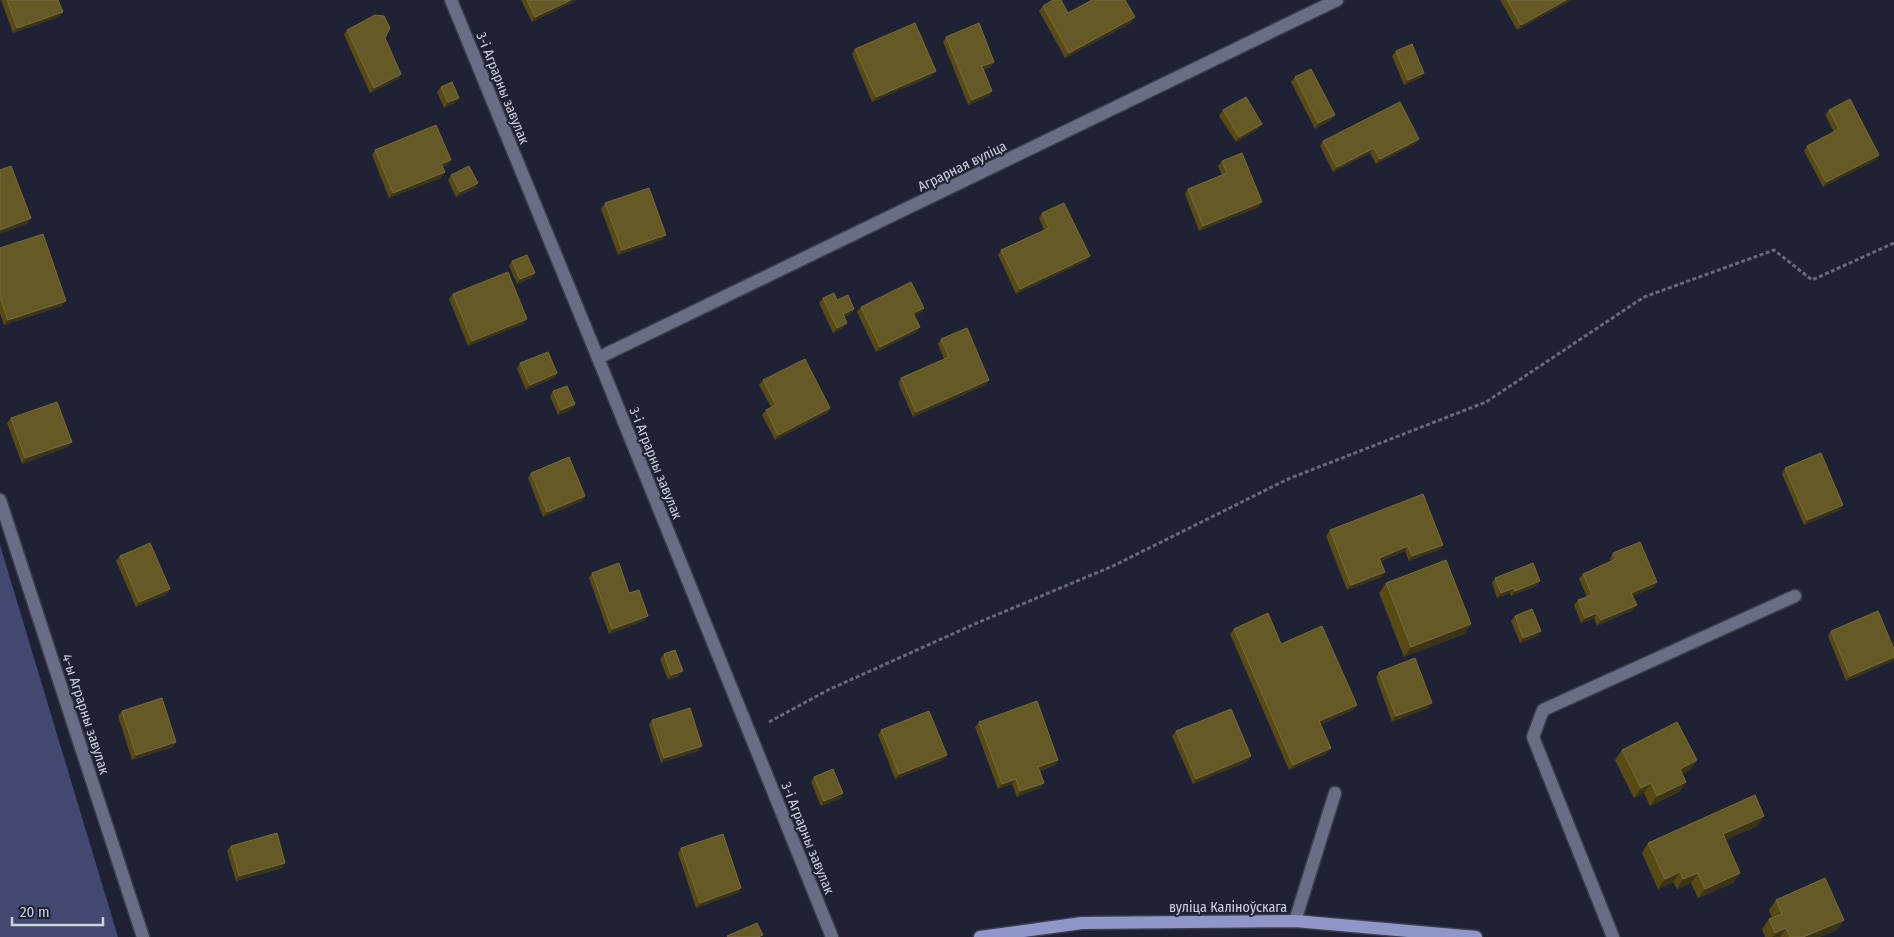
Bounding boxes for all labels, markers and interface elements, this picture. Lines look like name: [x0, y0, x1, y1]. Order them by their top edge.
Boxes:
street label: 3-і Аграрны завулак: [472, 30, 533, 147]
street label: Аграрная вуліца: [915, 138, 1010, 195]
street label: 3-і Аграрны завулак: [625, 405, 686, 522]
street label: 4-ы Аграрны завулак: [58, 652, 113, 777]
street label: 3-і Аграрны завулак: [777, 780, 838, 897]
scale bar: [12, 894, 104, 926]
street label: вуліца Каліноўскага: [1169, 899, 1287, 916]
text: 20 m: [20, 903, 50, 921]

